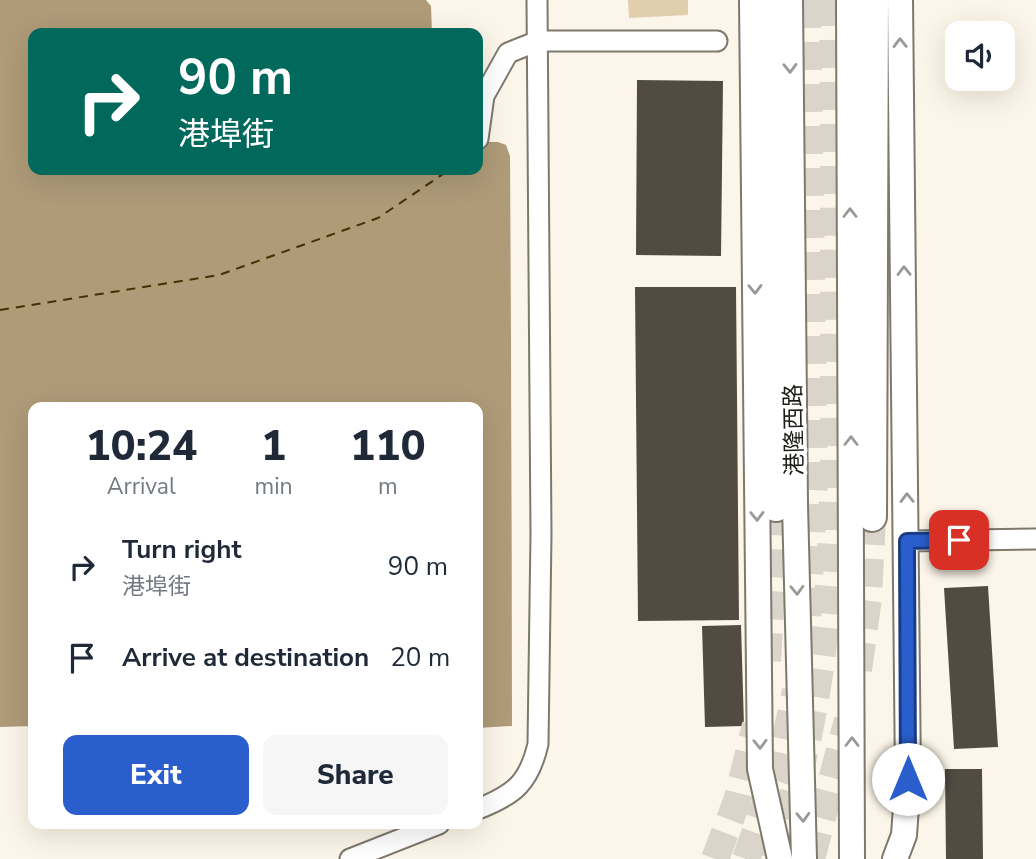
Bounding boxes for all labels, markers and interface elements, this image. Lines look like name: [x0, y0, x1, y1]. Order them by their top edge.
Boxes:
map controls: [945, 21, 1015, 91]
button: sound: [945, 21, 1015, 91]
one-way arrow: [892, 38, 908, 48]
text: 90 m: [178, 44, 293, 111]
icon: right: [63, 56, 154, 147]
one-way arrow: [782, 63, 798, 74]
text: 港埠街: [178, 113, 274, 156]
one-way arrow: [842, 208, 858, 218]
one-way arrow: [896, 265, 911, 276]
one-way arrow: [747, 284, 763, 294]
street label: 港隆西路: [778, 384, 810, 476]
text: 10:24: [85, 418, 197, 475]
text: 1: [261, 418, 286, 475]
text: 110: [350, 418, 426, 475]
one-way arrow: [843, 435, 859, 446]
text: Arrival: [107, 471, 176, 502]
text: min: [255, 471, 293, 502]
text: m: [378, 471, 398, 502]
one-way arrow: [899, 493, 915, 503]
pin: [929, 510, 989, 570]
one-way arrow: [749, 511, 765, 522]
icon: arrive: [940, 521, 978, 559]
text: Turn right: [122, 532, 241, 567]
icon: right: [63, 548, 101, 586]
text: 90 m: [388, 549, 448, 584]
text: 港埠街: [122, 571, 191, 602]
one-way arrow: [789, 585, 805, 595]
icon: arrive: [63, 639, 101, 677]
text: Arrive at destination: [122, 640, 369, 675]
text: 20 m: [390, 640, 450, 675]
button: Exit: [63, 735, 249, 815]
button: Share: [263, 735, 448, 815]
one-way arrow: [844, 736, 860, 747]
one-way arrow: [752, 738, 767, 749]
position arrow: [871, 742, 945, 816]
one-way arrow: [796, 812, 811, 823]

